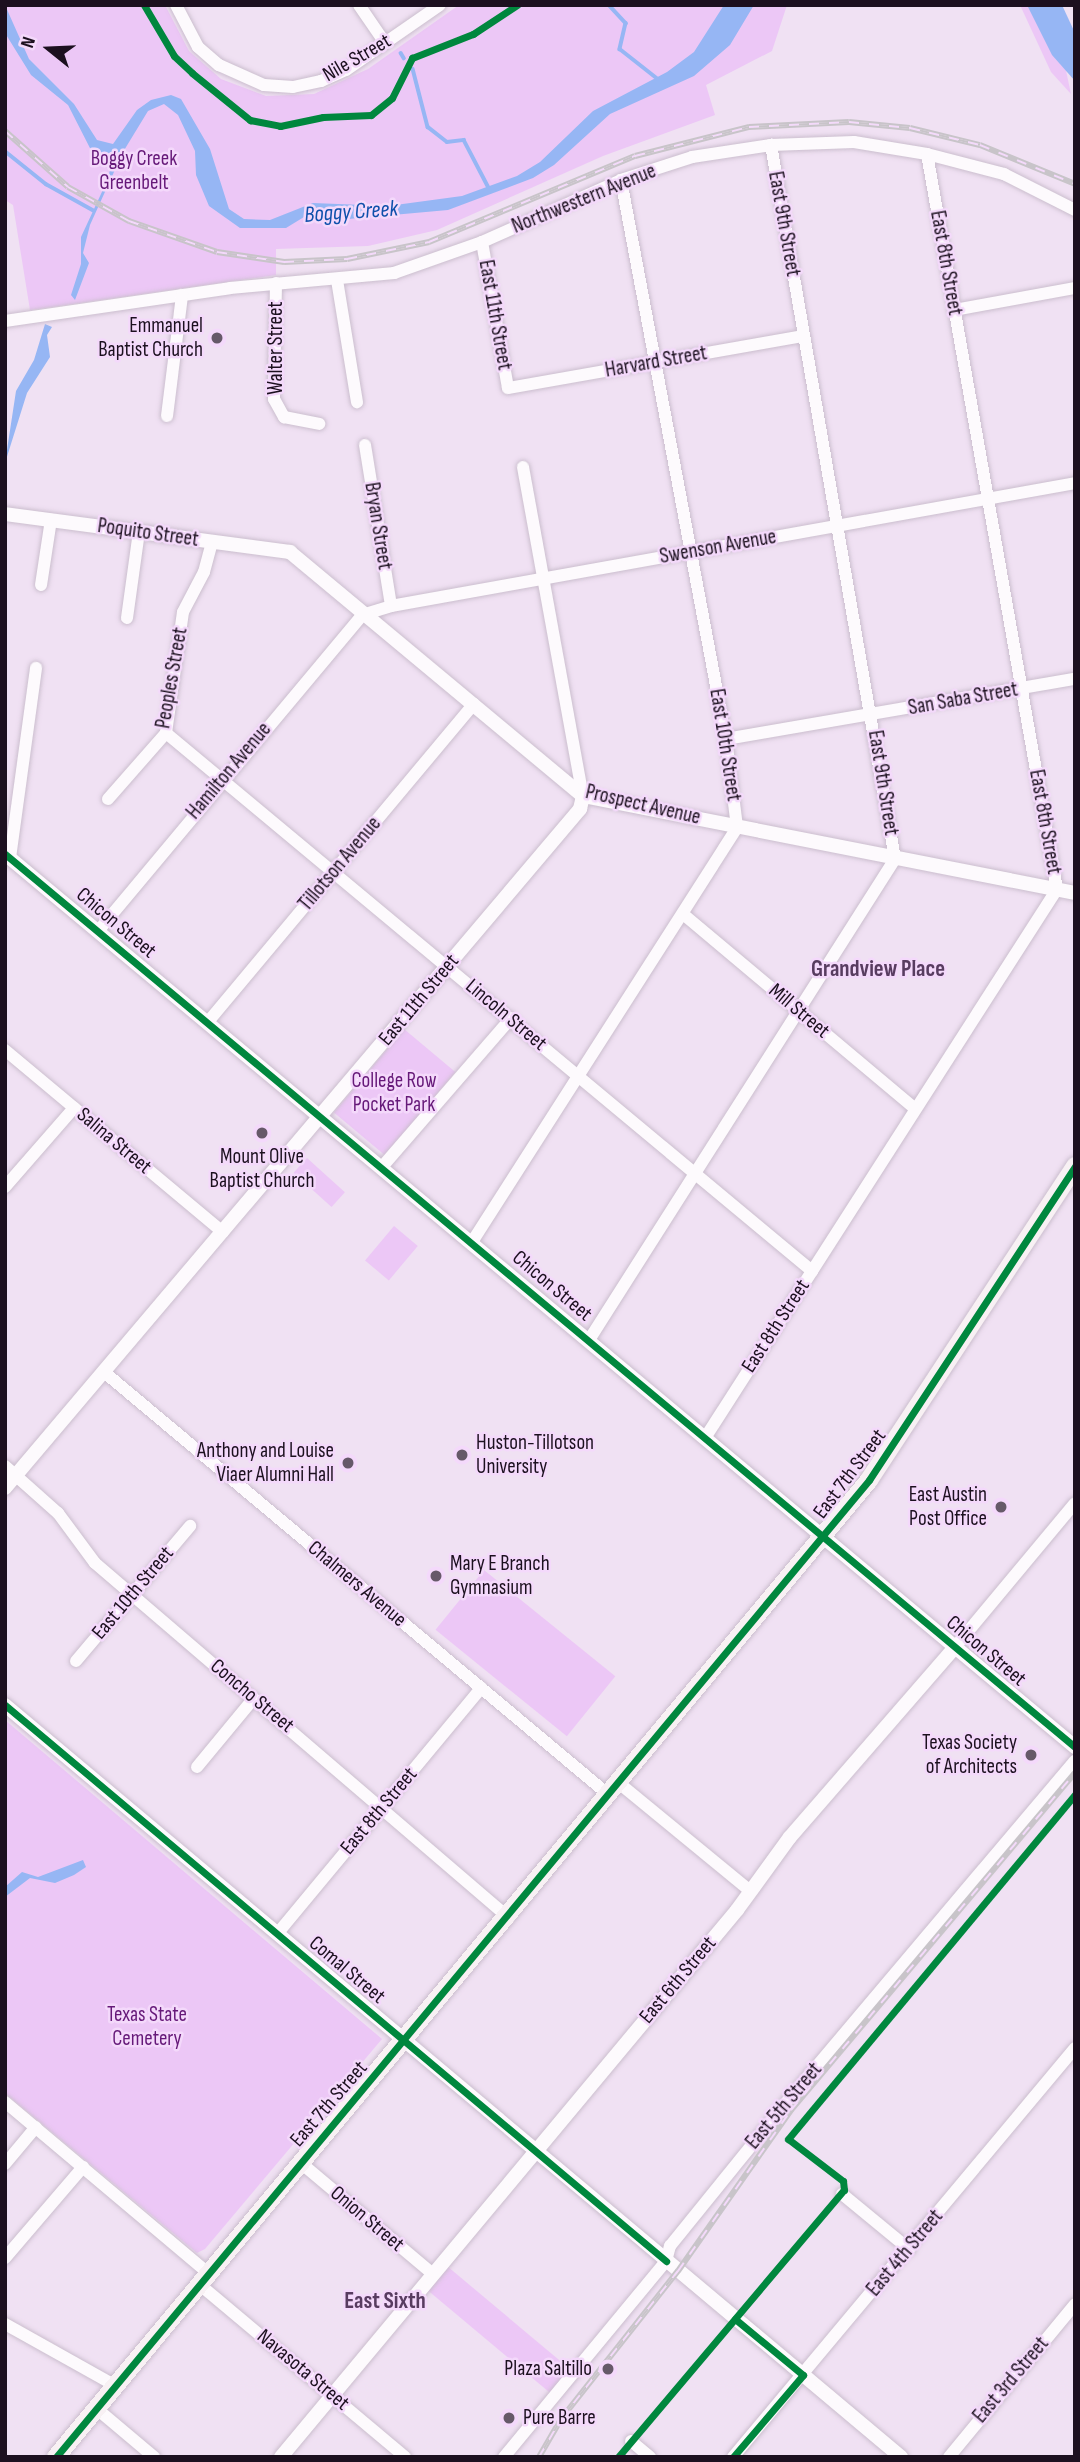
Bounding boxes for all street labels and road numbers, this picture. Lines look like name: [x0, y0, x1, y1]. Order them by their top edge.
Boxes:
street label: Nile Street: [318, 28, 396, 88]
street label: Northwestern Avenue: [508, 159, 660, 239]
street label: East 9th Street: [762, 170, 806, 278]
street label: East 8th Street: [924, 209, 968, 317]
street label: East 11th Street: [473, 258, 517, 372]
street label: Walter Street: [263, 301, 289, 395]
street label: Harvard Street: [603, 341, 709, 383]
street label: Bryan Street: [359, 481, 397, 571]
street label: Poquito Street: [96, 513, 200, 553]
street label: Swenson Avenue: [658, 524, 778, 570]
street label: Peoples Street: [151, 625, 193, 731]
street label: San Saba Street: [906, 677, 1020, 721]
street label: East 10th Street: [704, 687, 746, 803]
street label: Hamilton Avenue: [181, 717, 277, 825]
street label: East 9th Street: [862, 729, 904, 837]
street label: East 8th Street: [1023, 768, 1067, 876]
street label: Prospect Avenue: [583, 780, 703, 830]
street label: Tillotson Avenue: [293, 812, 387, 916]
street label: Chicon Street: [71, 882, 161, 964]
street label: East 11th Street: [374, 949, 464, 1051]
street label: Lincoln Street: [460, 974, 552, 1056]
street label: Mill Street: [763, 978, 835, 1044]
street label: Salina Street: [71, 1102, 157, 1180]
street label: Chicon Street: [507, 1245, 597, 1327]
street label: East 8th Street: [737, 1275, 815, 1377]
street label: East 7th Street: [808, 1424, 892, 1524]
street label: Chalmers Avenue: [303, 1535, 411, 1633]
street label: East 10th Street: [87, 1541, 179, 1645]
street label: Chicon Street: [941, 1610, 1031, 1692]
street label: Concho Street: [205, 1654, 299, 1738]
street label: East 8th Street: [335, 1762, 423, 1860]
street label: Comal Street: [304, 1931, 390, 2009]
street label: East 6th Street: [634, 1931, 722, 2029]
street label: East 7th Street: [285, 2056, 373, 2152]
street label: East 5th Street: [741, 2058, 827, 2154]
street label: Onion Street: [325, 2181, 409, 2257]
street label: East 4th Street: [861, 2204, 949, 2302]
street label: Navasota Street: [252, 2324, 354, 2416]
street label: East 3rd Street: [968, 2332, 1054, 2428]

